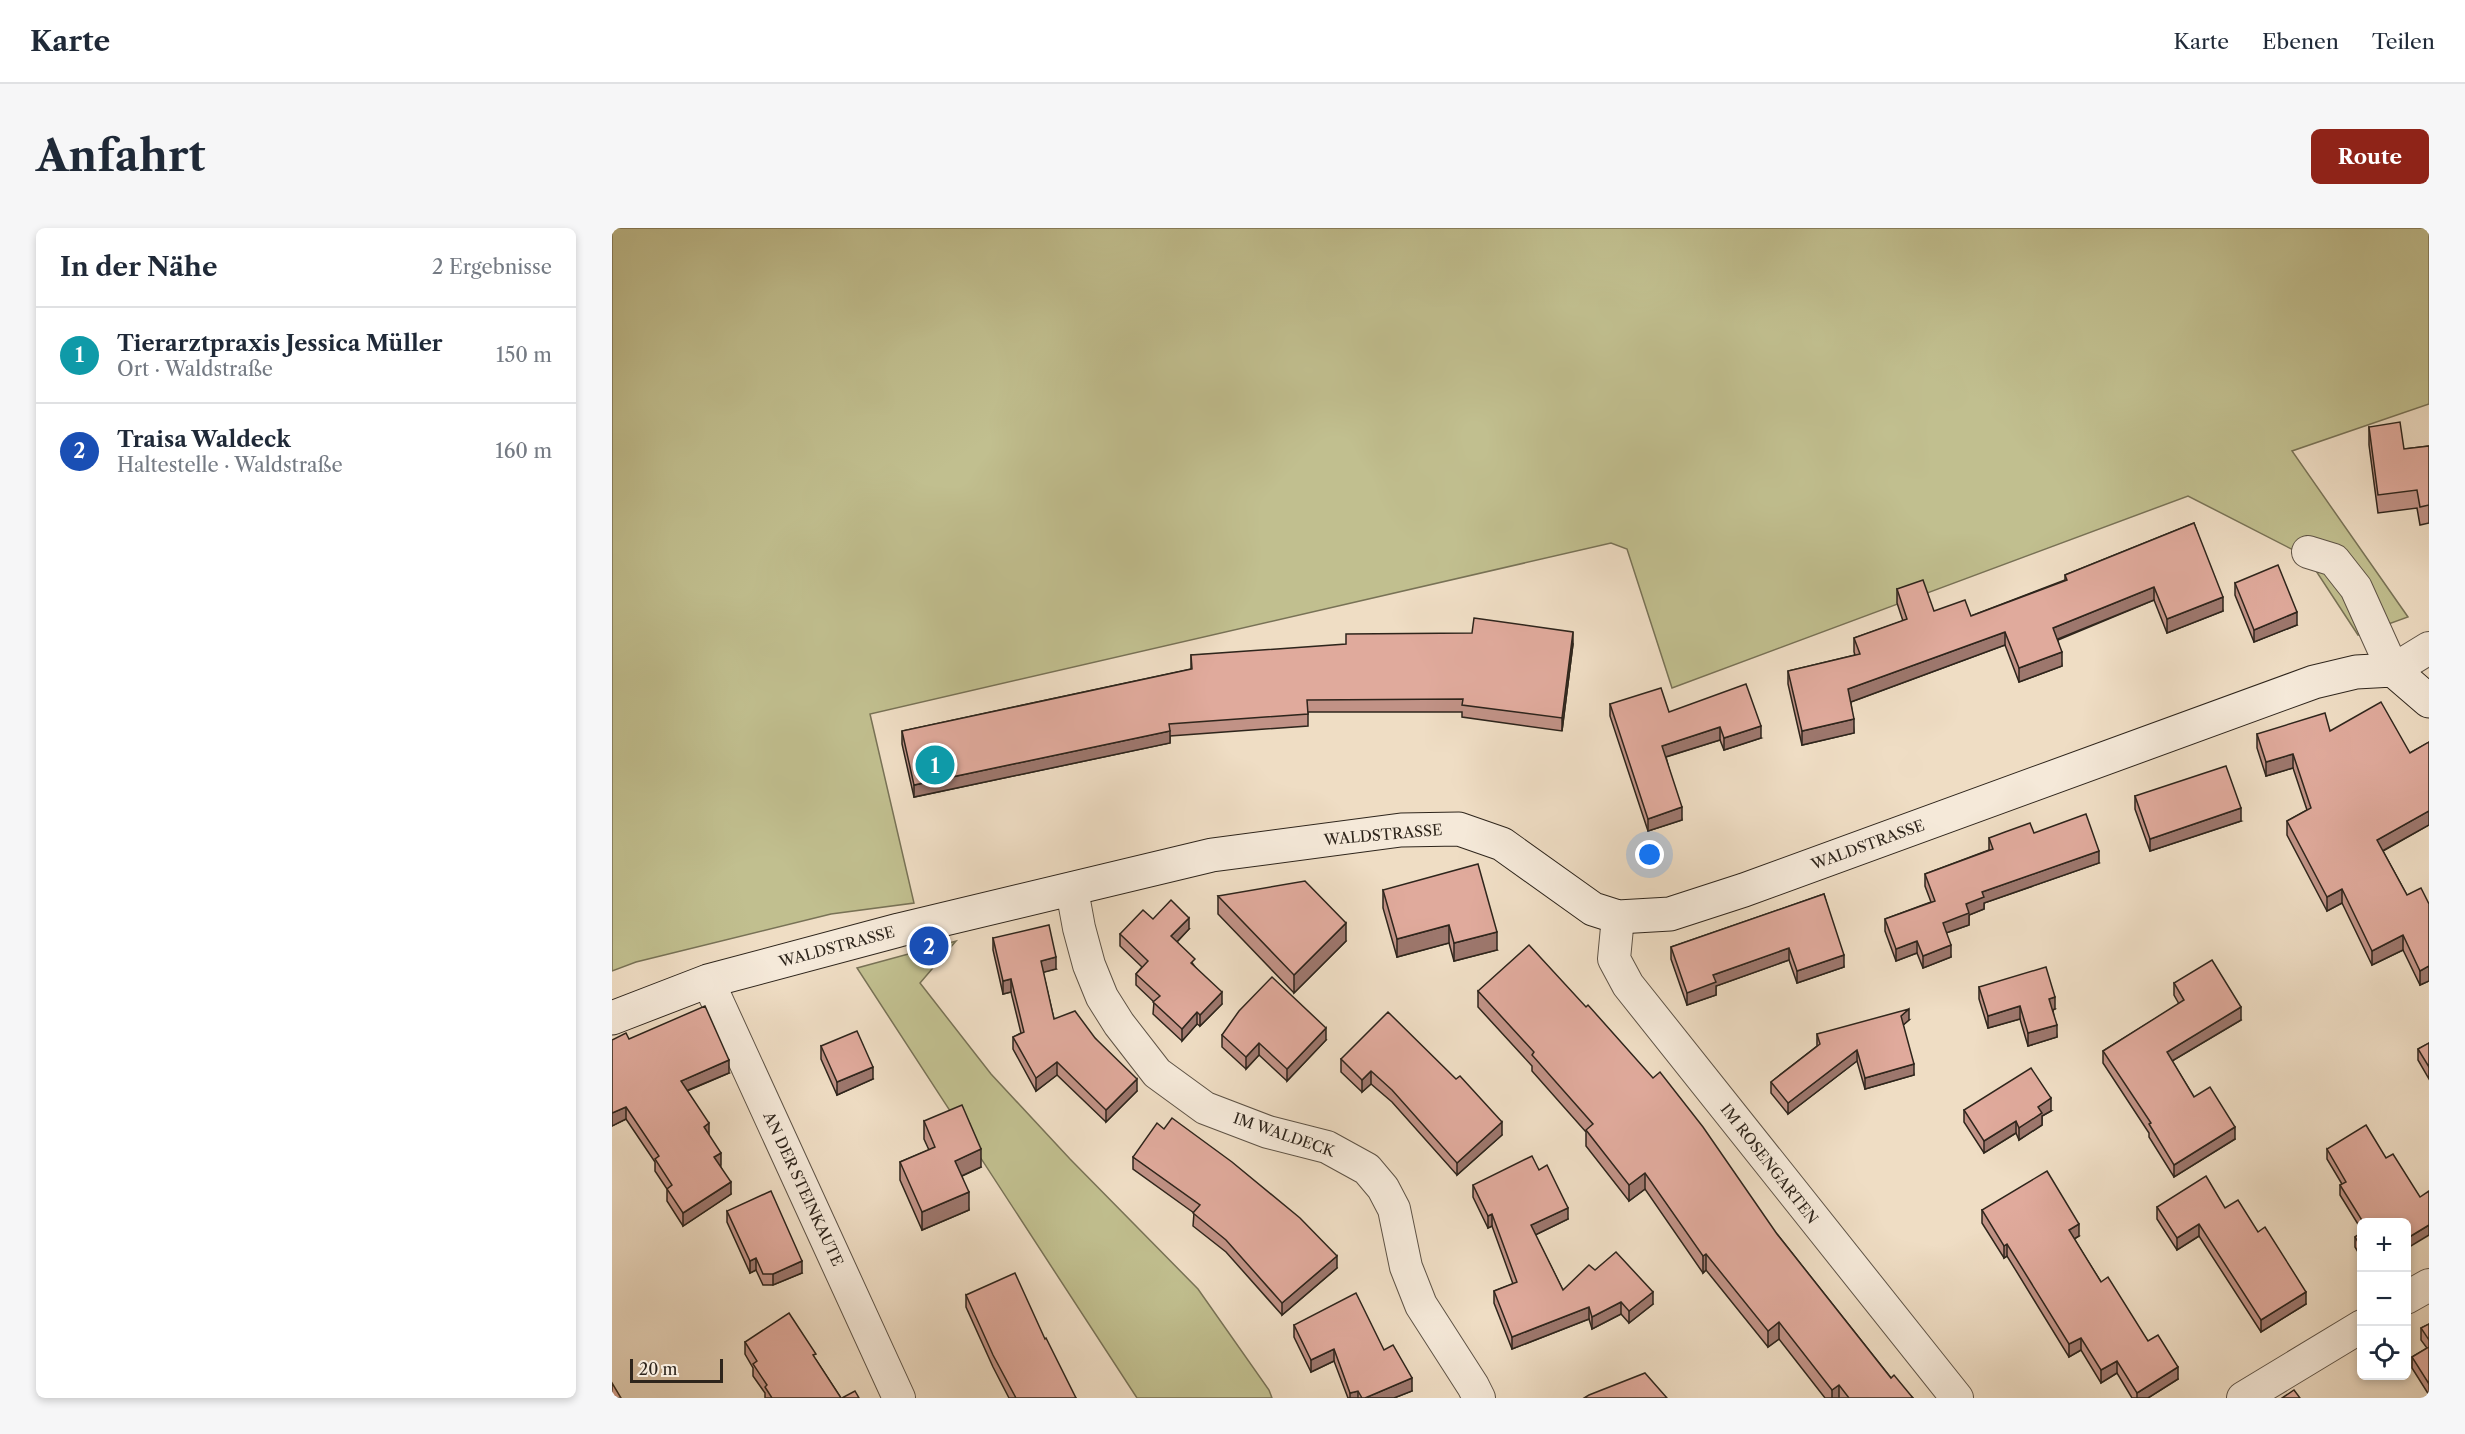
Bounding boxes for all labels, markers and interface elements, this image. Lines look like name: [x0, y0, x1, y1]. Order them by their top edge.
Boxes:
text: Karte: [30, 24, 110, 58]
text: Karte: [2174, 29, 2229, 54]
text: Ebenen: [2262, 29, 2339, 54]
text: Teilen: [2372, 29, 2435, 54]
button: Route: [2311, 129, 2429, 184]
text: Anfahrt: [36, 130, 205, 182]
text: In der Nähe: [60, 251, 217, 283]
text: 2 Ergebnisse: [432, 255, 552, 279]
text: Tierarztpraxis Jessica Müller: [117, 330, 443, 357]
text: 1: [75, 343, 84, 367]
text: 150 m: [496, 343, 552, 367]
text: Ort · Waldstraße: [117, 357, 273, 381]
text: Traisa Waldeck: [117, 426, 291, 453]
text: 2: [74, 439, 85, 463]
text: 160 m: [495, 439, 552, 463]
text: Haltestelle · Waldstraße: [117, 453, 343, 477]
pin: 1: [916, 742, 954, 788]
street label: WALDSTRASSE: [1808, 815, 1927, 874]
street label: WALDSTRASSE: [1322, 820, 1443, 849]
your location: [1635, 840, 1664, 869]
street label: WALDSTRASSE: [776, 922, 897, 971]
pin: 2: [910, 924, 948, 968]
street label: IM ROSENGARTEN: [1717, 1100, 1822, 1228]
street label: AN DER STEINKAUTE: [759, 1108, 848, 1269]
street label: IM WALDECK: [1231, 1108, 1339, 1161]
map controls: [2357, 1218, 2411, 1380]
button: +: [2357, 1218, 2411, 1272]
button: −: [2357, 1272, 2411, 1326]
button: locate: [2357, 1326, 2411, 1380]
scale bar: [630, 1356, 723, 1384]
text: 20 m: [639, 1359, 678, 1379]

